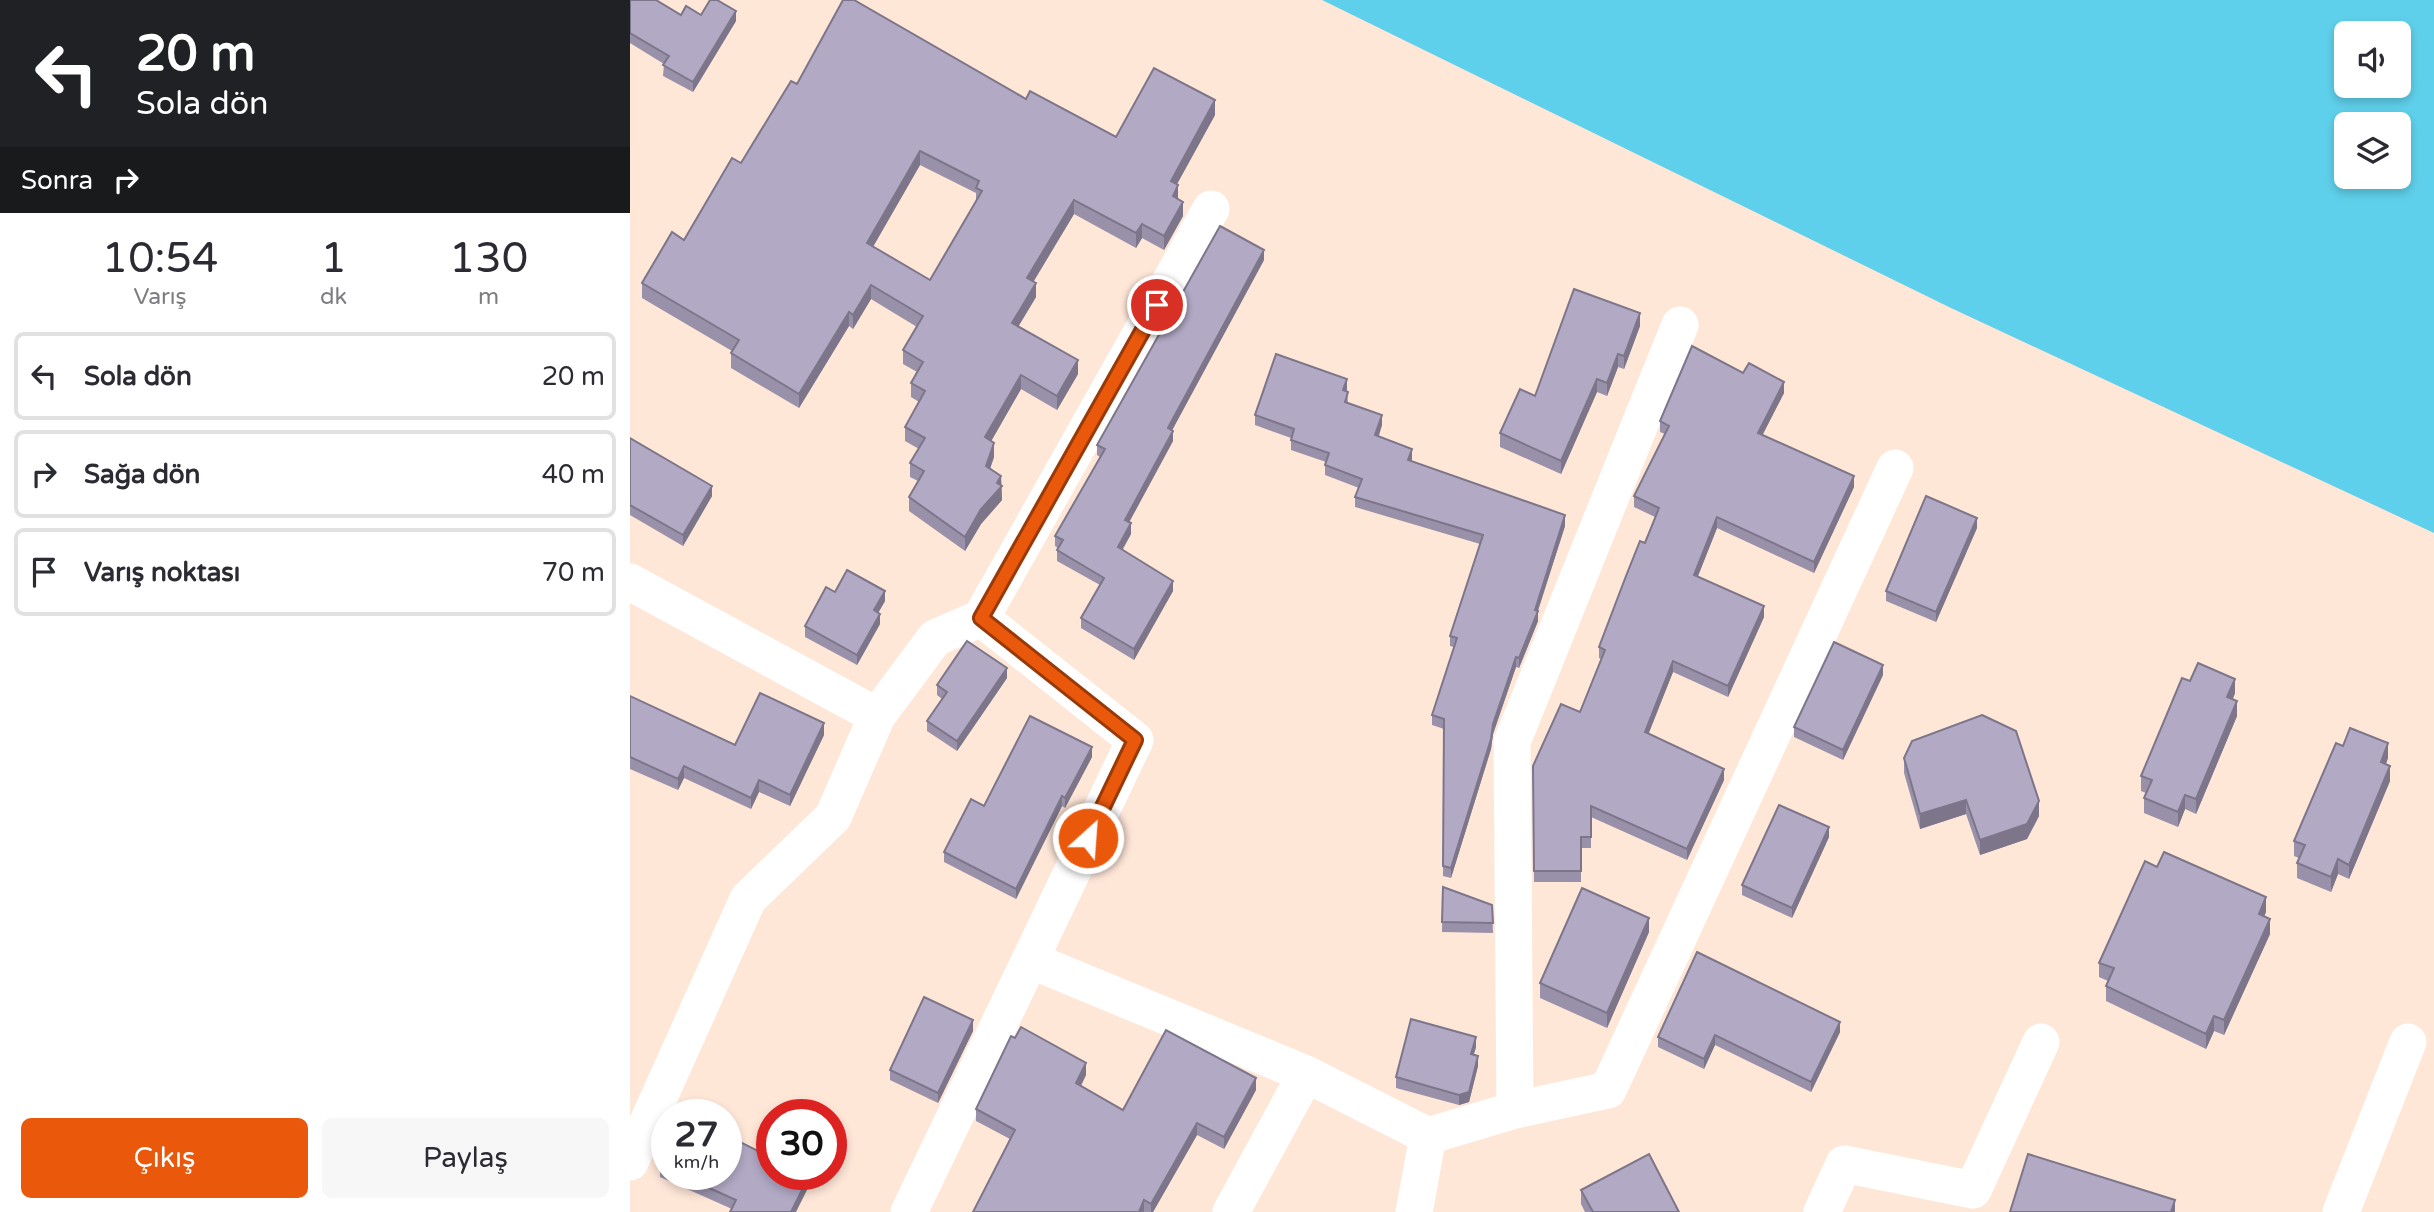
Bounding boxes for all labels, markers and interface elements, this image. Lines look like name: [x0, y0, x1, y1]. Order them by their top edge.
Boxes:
map controls: [2334, 21, 2411, 189]
button: sound: [2334, 21, 2411, 98]
text: 20 m: [136, 25, 255, 84]
icon: left: [21, 28, 112, 119]
text: Sola dön: [136, 85, 269, 123]
button: layers: [2334, 112, 2411, 189]
icon: right: [107, 161, 145, 199]
text: Sonra: [21, 165, 93, 196]
text: 10:54: [102, 233, 218, 284]
text: 1: [320, 233, 347, 284]
text: 130: [449, 233, 528, 284]
pin: [1127, 275, 1187, 335]
text: Varış: [133, 283, 187, 311]
text: dk: [320, 283, 347, 311]
text: m: [478, 283, 499, 311]
icon: arrive: [1138, 286, 1176, 324]
icon: left: [25, 357, 63, 395]
text: Sola dön: [84, 361, 192, 392]
text: 20 m: [542, 361, 605, 392]
icon: right: [25, 455, 63, 493]
text: Sağa dön: [84, 459, 200, 490]
text: 40 m: [542, 459, 605, 490]
icon: arrive: [25, 553, 63, 591]
text: Varış noktası: [84, 557, 240, 588]
text: 70 m: [542, 557, 605, 588]
position arrow: [1051, 801, 1125, 875]
speed limit sign: 30: [756, 1099, 847, 1190]
text: 27: [675, 1114, 718, 1156]
button: Çıkış: [21, 1118, 308, 1198]
button: Paylaş: [322, 1118, 609, 1198]
text: km/h: [674, 1151, 719, 1173]

